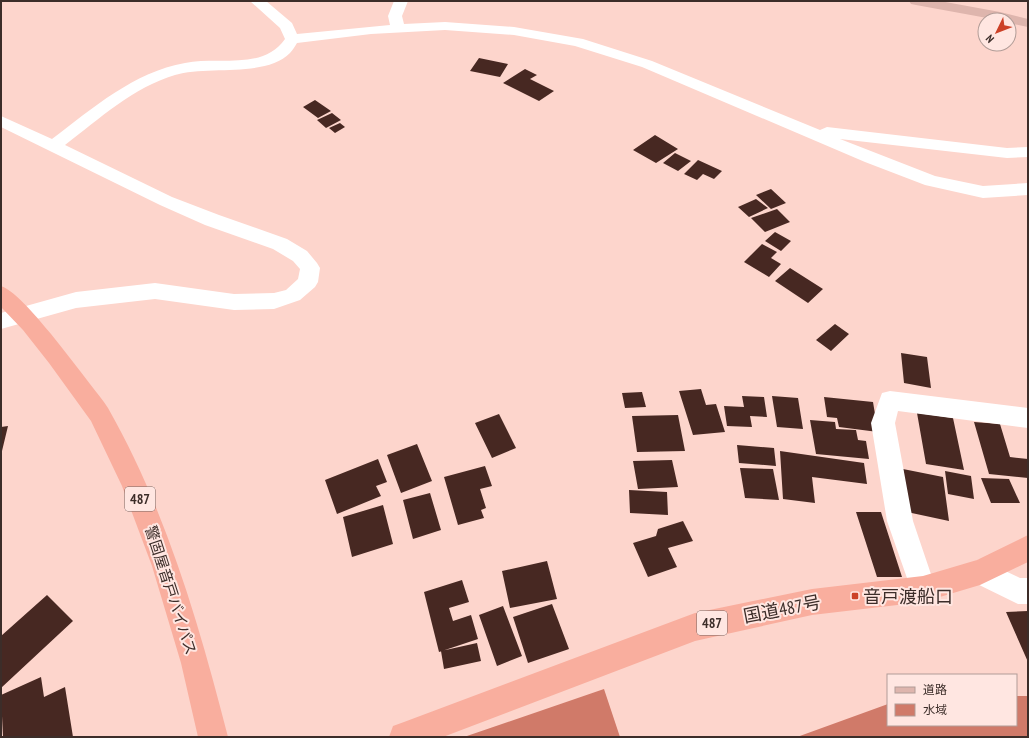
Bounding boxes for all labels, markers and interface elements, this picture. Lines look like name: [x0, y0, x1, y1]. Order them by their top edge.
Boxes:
north arrow: [977, 12, 1017, 52]
text: N: [983, 32, 997, 46]
road number: 487: [125, 487, 155, 511]
street label: 警固屋音戸バイパス: [141, 523, 201, 657]
place label: 音戸渡船口: [863, 585, 953, 608]
street label: 国道487号: [741, 590, 823, 628]
marker: 音戸渡船口: [850, 591, 860, 601]
road number: 487: [697, 611, 727, 635]
legend: [887, 674, 1017, 726]
text: 道路: [923, 682, 947, 697]
text: 水域: [923, 702, 947, 717]

